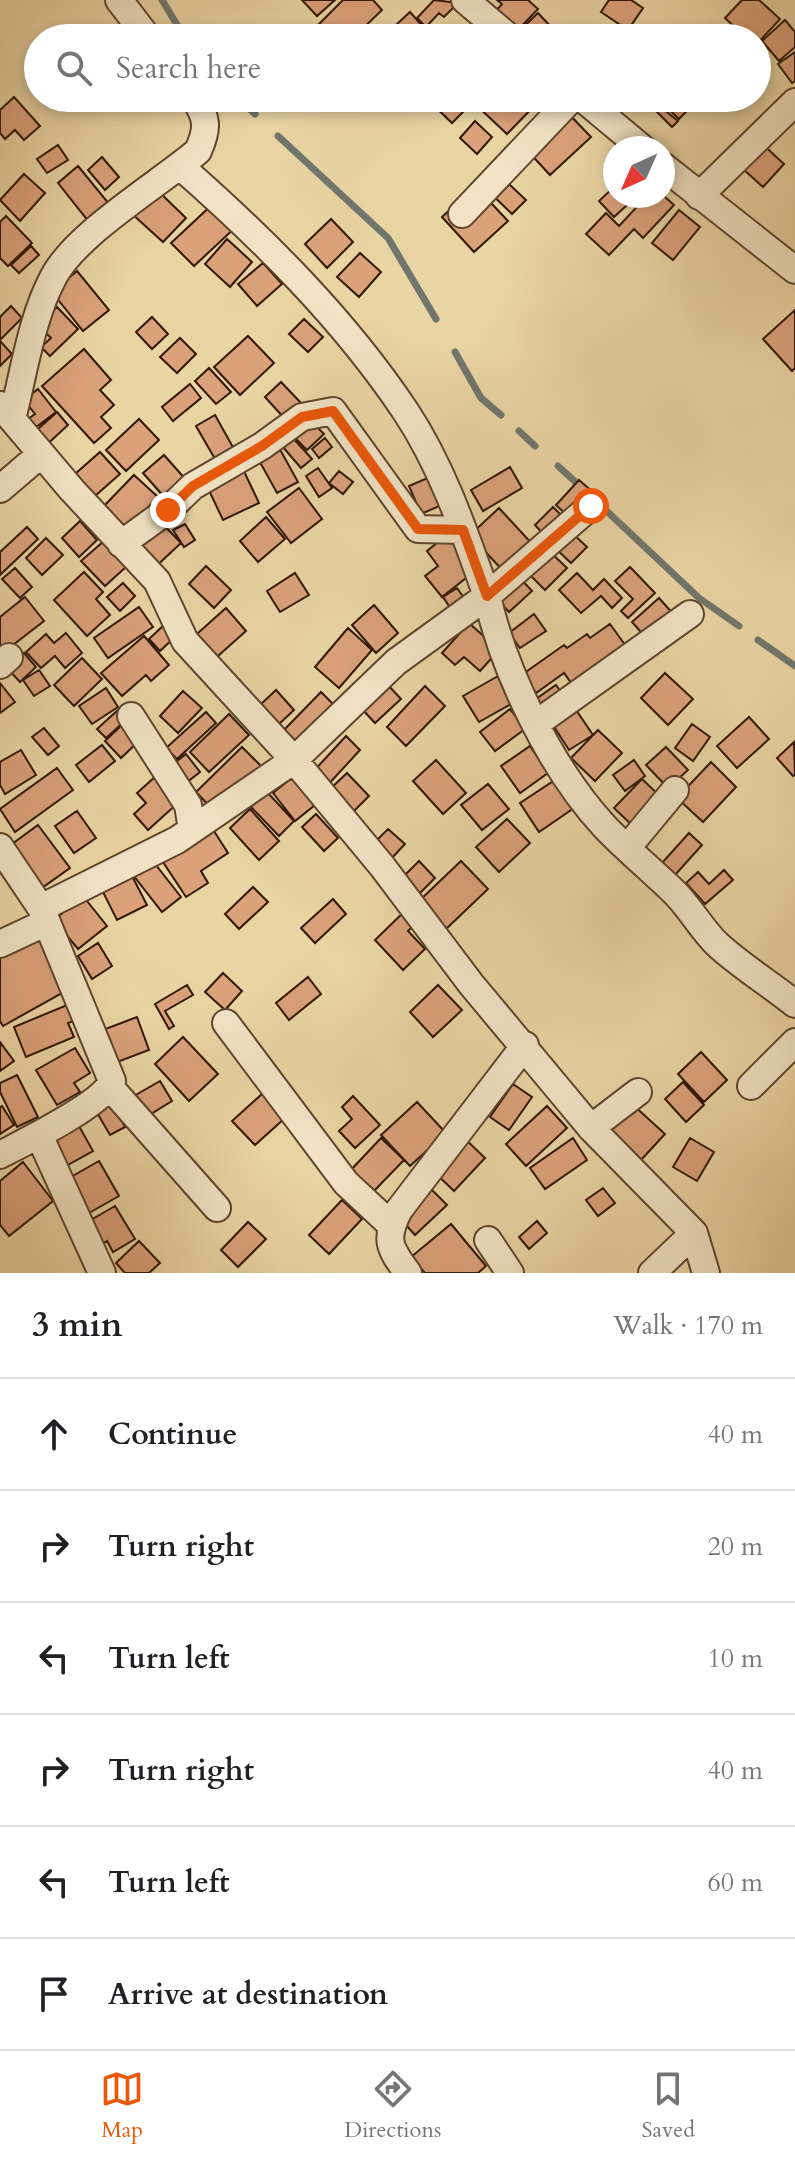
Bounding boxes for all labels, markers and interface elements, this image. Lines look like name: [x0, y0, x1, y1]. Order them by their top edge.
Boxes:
search box: [24, 24, 771, 112]
icon: search: [52, 46, 96, 90]
text: Search here: [116, 48, 261, 89]
north arrow: [603, 136, 675, 208]
route start: [573, 488, 609, 524]
route end: [150, 492, 186, 528]
text: 3 min: [32, 1302, 123, 1348]
text: Walk · 170 m: [613, 1308, 763, 1343]
icon: ahead: [32, 1412, 76, 1456]
text: Continue: [108, 1414, 237, 1455]
text: 40 m: [707, 1417, 763, 1452]
icon: right: [32, 1524, 76, 1568]
text: Turn right: [108, 1526, 254, 1567]
text: 20 m: [707, 1529, 763, 1564]
icon: left: [32, 1636, 76, 1680]
text: Turn left: [108, 1638, 230, 1679]
text: 10 m: [707, 1641, 763, 1676]
icon: right: [32, 1748, 76, 1792]
text: Turn right: [108, 1750, 254, 1791]
text: 40 m: [707, 1753, 763, 1788]
icon: left: [32, 1860, 76, 1904]
text: Turn left: [108, 1862, 230, 1903]
text: 60 m: [707, 1865, 763, 1900]
icon: arrive: [32, 1972, 76, 2016]
text: Arrive at destination: [108, 1974, 388, 2015]
tab: Map: [100, 2067, 144, 2145]
tab: Directions: [344, 2067, 441, 2145]
tab: Saved: [642, 2067, 695, 2145]

